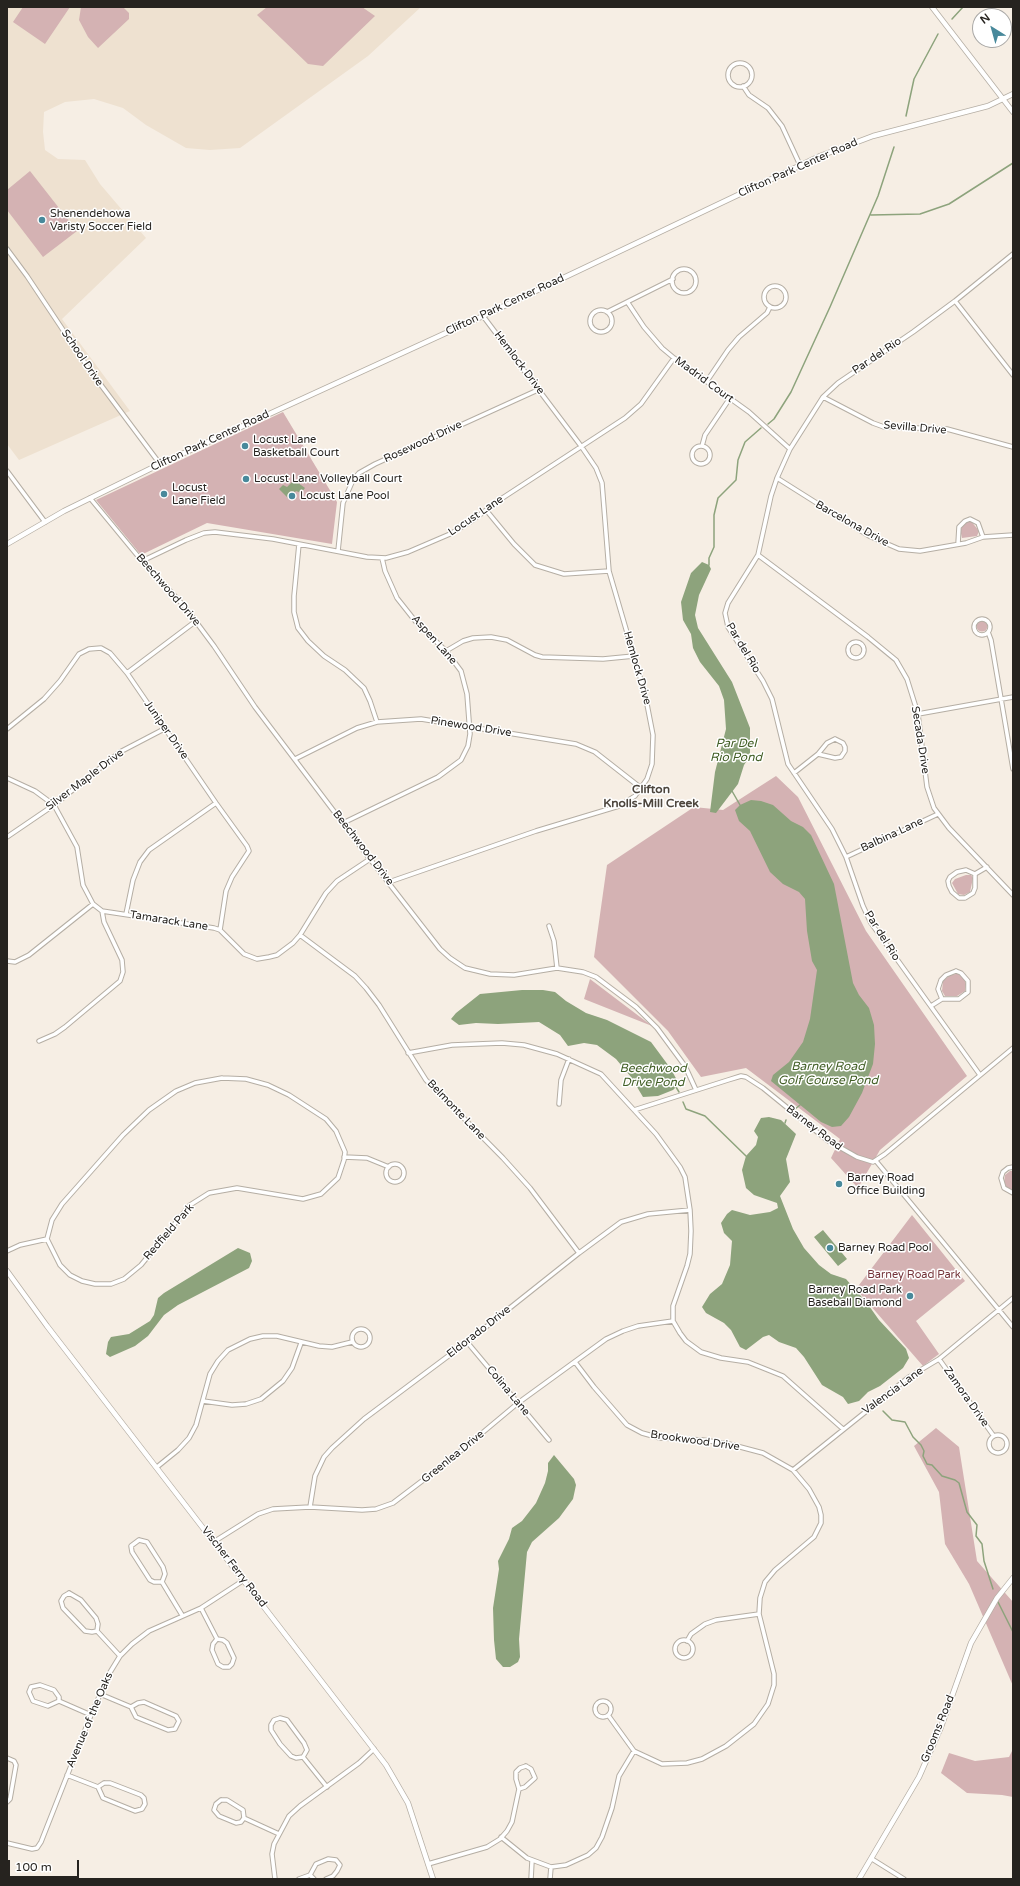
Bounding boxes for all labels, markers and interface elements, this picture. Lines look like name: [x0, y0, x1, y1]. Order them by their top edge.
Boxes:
north arrow: [972, 8, 1012, 48]
text: N: [978, 11, 993, 27]
street label: Clifton Park Center Road: [736, 136, 860, 200]
place label: Shenendehowa Varisty Soccer Field: [50, 207, 152, 233]
marker: Shenendehowa Varisty Soccer Field: [37, 215, 47, 225]
street label: Clifton Park Center Road: [444, 272, 566, 338]
street label: School Drive: [58, 327, 106, 389]
street label: Hemlock Drive: [491, 329, 547, 397]
street label: Par del Rio: [850, 335, 904, 377]
street label: Madrid Court: [672, 354, 736, 406]
street label: Clifton Park Center Road: [149, 408, 271, 474]
street label: Rosewood Drive: [382, 418, 464, 466]
street label: Sevilla Drive: [883, 419, 947, 437]
place label: Locust Lane Basketball Court: [253, 433, 339, 459]
marker: Locust Lane Basketball Court: [240, 441, 250, 451]
place label: Locust Lane Volleyball Court: [254, 472, 402, 486]
marker: Locust Lane Volleyball Court: [241, 474, 251, 484]
place label: Locust Lane Field: [172, 481, 226, 507]
marker: Locust Lane Field: [159, 489, 169, 499]
place label: Locust Lane Pool: [300, 489, 390, 503]
marker: Locust Lane Pool: [287, 491, 297, 501]
street label: Locust Lane: [446, 493, 506, 539]
street label: Barcelona Drive: [813, 498, 891, 550]
street label: Beechwood Drive: [133, 551, 203, 629]
street label: Aspen Lane: [408, 613, 460, 667]
street label: Par del Rio: [723, 620, 763, 676]
street label: Hemlock Drive: [620, 630, 654, 706]
street label: Juniper Drive: [141, 698, 191, 762]
street label: Secada Drive: [908, 705, 932, 775]
street label: Pinewood Drive: [430, 714, 512, 740]
water label: Par Del Rio Pond: [710, 737, 762, 765]
street label: Silver Maple Drive: [44, 746, 126, 814]
district label: Clifton Knolls-Mill Creek: [603, 783, 699, 811]
street label: Beechwood Drive: [330, 808, 396, 888]
street label: Balbina Lane: [859, 815, 925, 855]
street label: Tamarack Lane: [129, 908, 209, 934]
street label: Par del Rio: [861, 909, 903, 963]
water label: Barney Road Golf Course Pond: [778, 1060, 878, 1088]
water label: Beechwood Drive Pond: [619, 1062, 687, 1090]
street label: Belmonte Lane: [424, 1077, 488, 1143]
street label: Barney Road: [783, 1102, 845, 1154]
place label: Barney Road Office Building: [847, 1171, 925, 1197]
marker: Barney Road Office Building: [834, 1179, 844, 1189]
street label: Redfield Park: [141, 1201, 197, 1263]
place label: Barney Road Pool: [838, 1241, 932, 1255]
marker: Barney Road Pool: [825, 1243, 835, 1253]
park label: Barney Road Park: [867, 1268, 961, 1282]
place label: Barney Road Park Baseball Diamond: [808, 1283, 902, 1309]
marker: Barney Road Park Baseball Diamond: [905, 1291, 915, 1301]
street label: Eldorado Drive: [444, 1303, 514, 1361]
street label: Colina Lane: [483, 1363, 533, 1419]
street label: Zamora Drive: [940, 1364, 992, 1430]
street label: Valencia Lane: [860, 1365, 926, 1417]
street label: Greenlea Drive: [419, 1428, 487, 1486]
street label: Brookwood Drive: [650, 1428, 740, 1454]
street label: Vischer Ferry Road: [198, 1524, 270, 1610]
street label: Avenue of the Oaks: [64, 1670, 116, 1770]
street label: Grooms Road: [918, 1693, 958, 1765]
scale bar: [10, 1852, 81, 1878]
text: 100 m: [15, 1860, 52, 1874]

